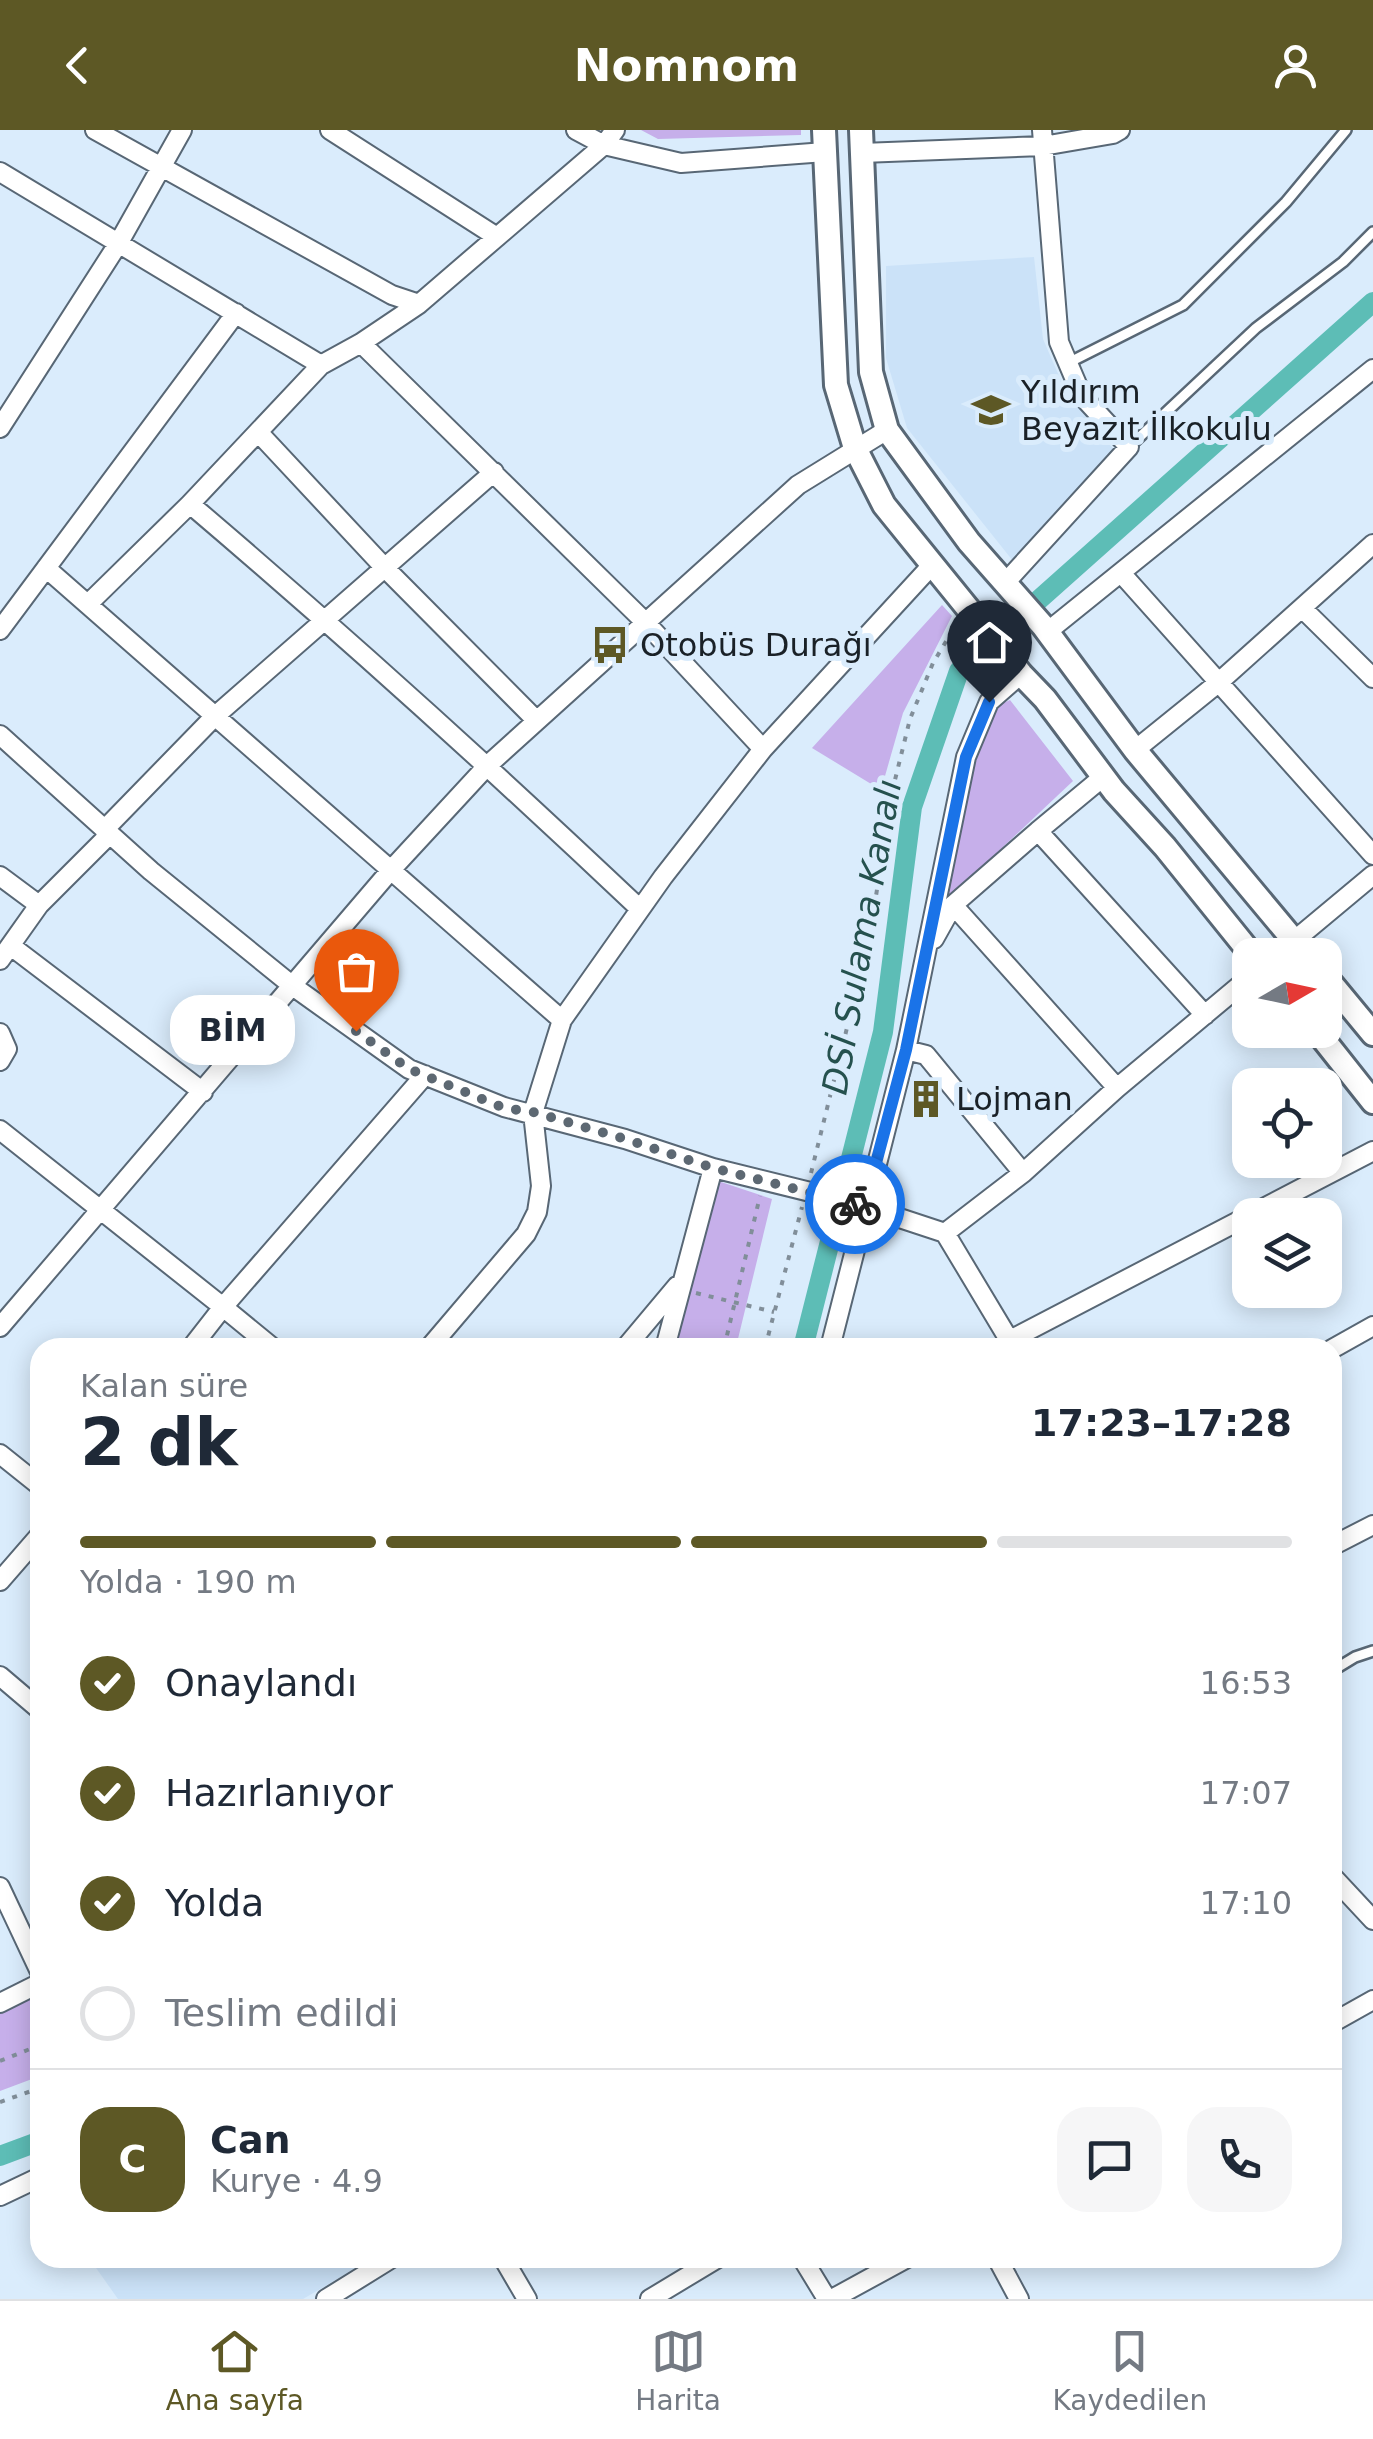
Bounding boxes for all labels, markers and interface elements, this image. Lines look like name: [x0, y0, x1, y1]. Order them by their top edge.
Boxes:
icon: back: [50, 38, 105, 93]
icon: person: [1268, 38, 1323, 93]
text: Nomnom: [574, 39, 799, 92]
place label: Yıldırım Beyazıt İlkokulu: [1020, 373, 1272, 448]
school or university icon: Yıldırım Beyazıt İlkokulu: [970, 389, 1012, 431]
pin: [947, 600, 1032, 703]
icon: home: [962, 615, 1017, 670]
bus stop icon: Otobüs Durağı: [589, 624, 631, 666]
place label: Otobüs Durağı: [640, 626, 872, 664]
water label: DSİ Sulama Kanalı: [814, 776, 909, 1098]
pin: [314, 929, 399, 1032]
north arrow: [1232, 938, 1342, 1048]
map controls: [1232, 938, 1342, 1308]
icon: bag: [329, 944, 384, 999]
callout: BİM: [171, 996, 296, 1066]
text: BİM: [198, 1011, 267, 1049]
button: locate: [1232, 1068, 1342, 1178]
building icon: Lojman: [905, 1078, 947, 1120]
place label: Lojman: [956, 1080, 1073, 1118]
courier: [805, 1154, 905, 1254]
icon: bike: [828, 1177, 883, 1232]
button: layers: [1232, 1198, 1342, 1308]
text: Kalan süre: [80, 1367, 248, 1405]
text: 17:23–17:28: [1031, 1401, 1292, 1445]
text: 2 dk: [80, 1405, 238, 1480]
text: Yolda · 190 m: [80, 1563, 297, 1601]
icon: check: [80, 1656, 135, 1711]
text: Onaylandı: [165, 1661, 357, 1705]
text: 16:53: [1200, 1664, 1292, 1702]
icon: check: [80, 1766, 135, 1821]
text: Hazırlanıyor: [165, 1771, 393, 1815]
text: 17:07: [1200, 1774, 1292, 1812]
icon: check: [80, 1876, 135, 1931]
text: Yolda: [165, 1881, 264, 1925]
text: 17:10: [1200, 1884, 1292, 1922]
text: Teslim edildi: [165, 1991, 398, 2035]
button: chat: [1057, 2107, 1162, 2212]
button: phone: [1187, 2107, 1292, 2212]
text: Can: [210, 2118, 291, 2162]
text: C: [119, 2137, 146, 2181]
text: Kurye · 4.9: [210, 2162, 383, 2200]
tab: Ana sayfa: [166, 2324, 304, 2417]
tab: Harita: [635, 2324, 721, 2417]
tab: Kaydedilen: [1052, 2324, 1207, 2417]

